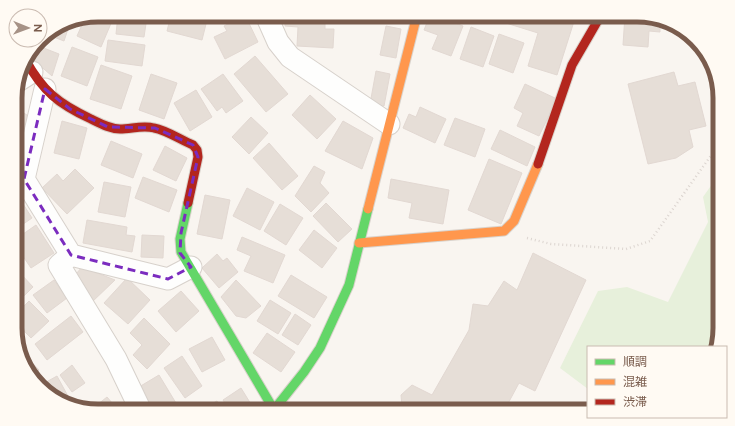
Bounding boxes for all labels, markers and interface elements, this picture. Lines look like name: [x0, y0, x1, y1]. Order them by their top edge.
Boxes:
north arrow: [8, 8, 48, 48]
text: N: [32, 24, 44, 33]
legend: [587, 346, 727, 418]
text: 順調: [623, 355, 647, 369]
text: 混雑: [623, 375, 647, 389]
text: 渋滞: [623, 395, 647, 409]

